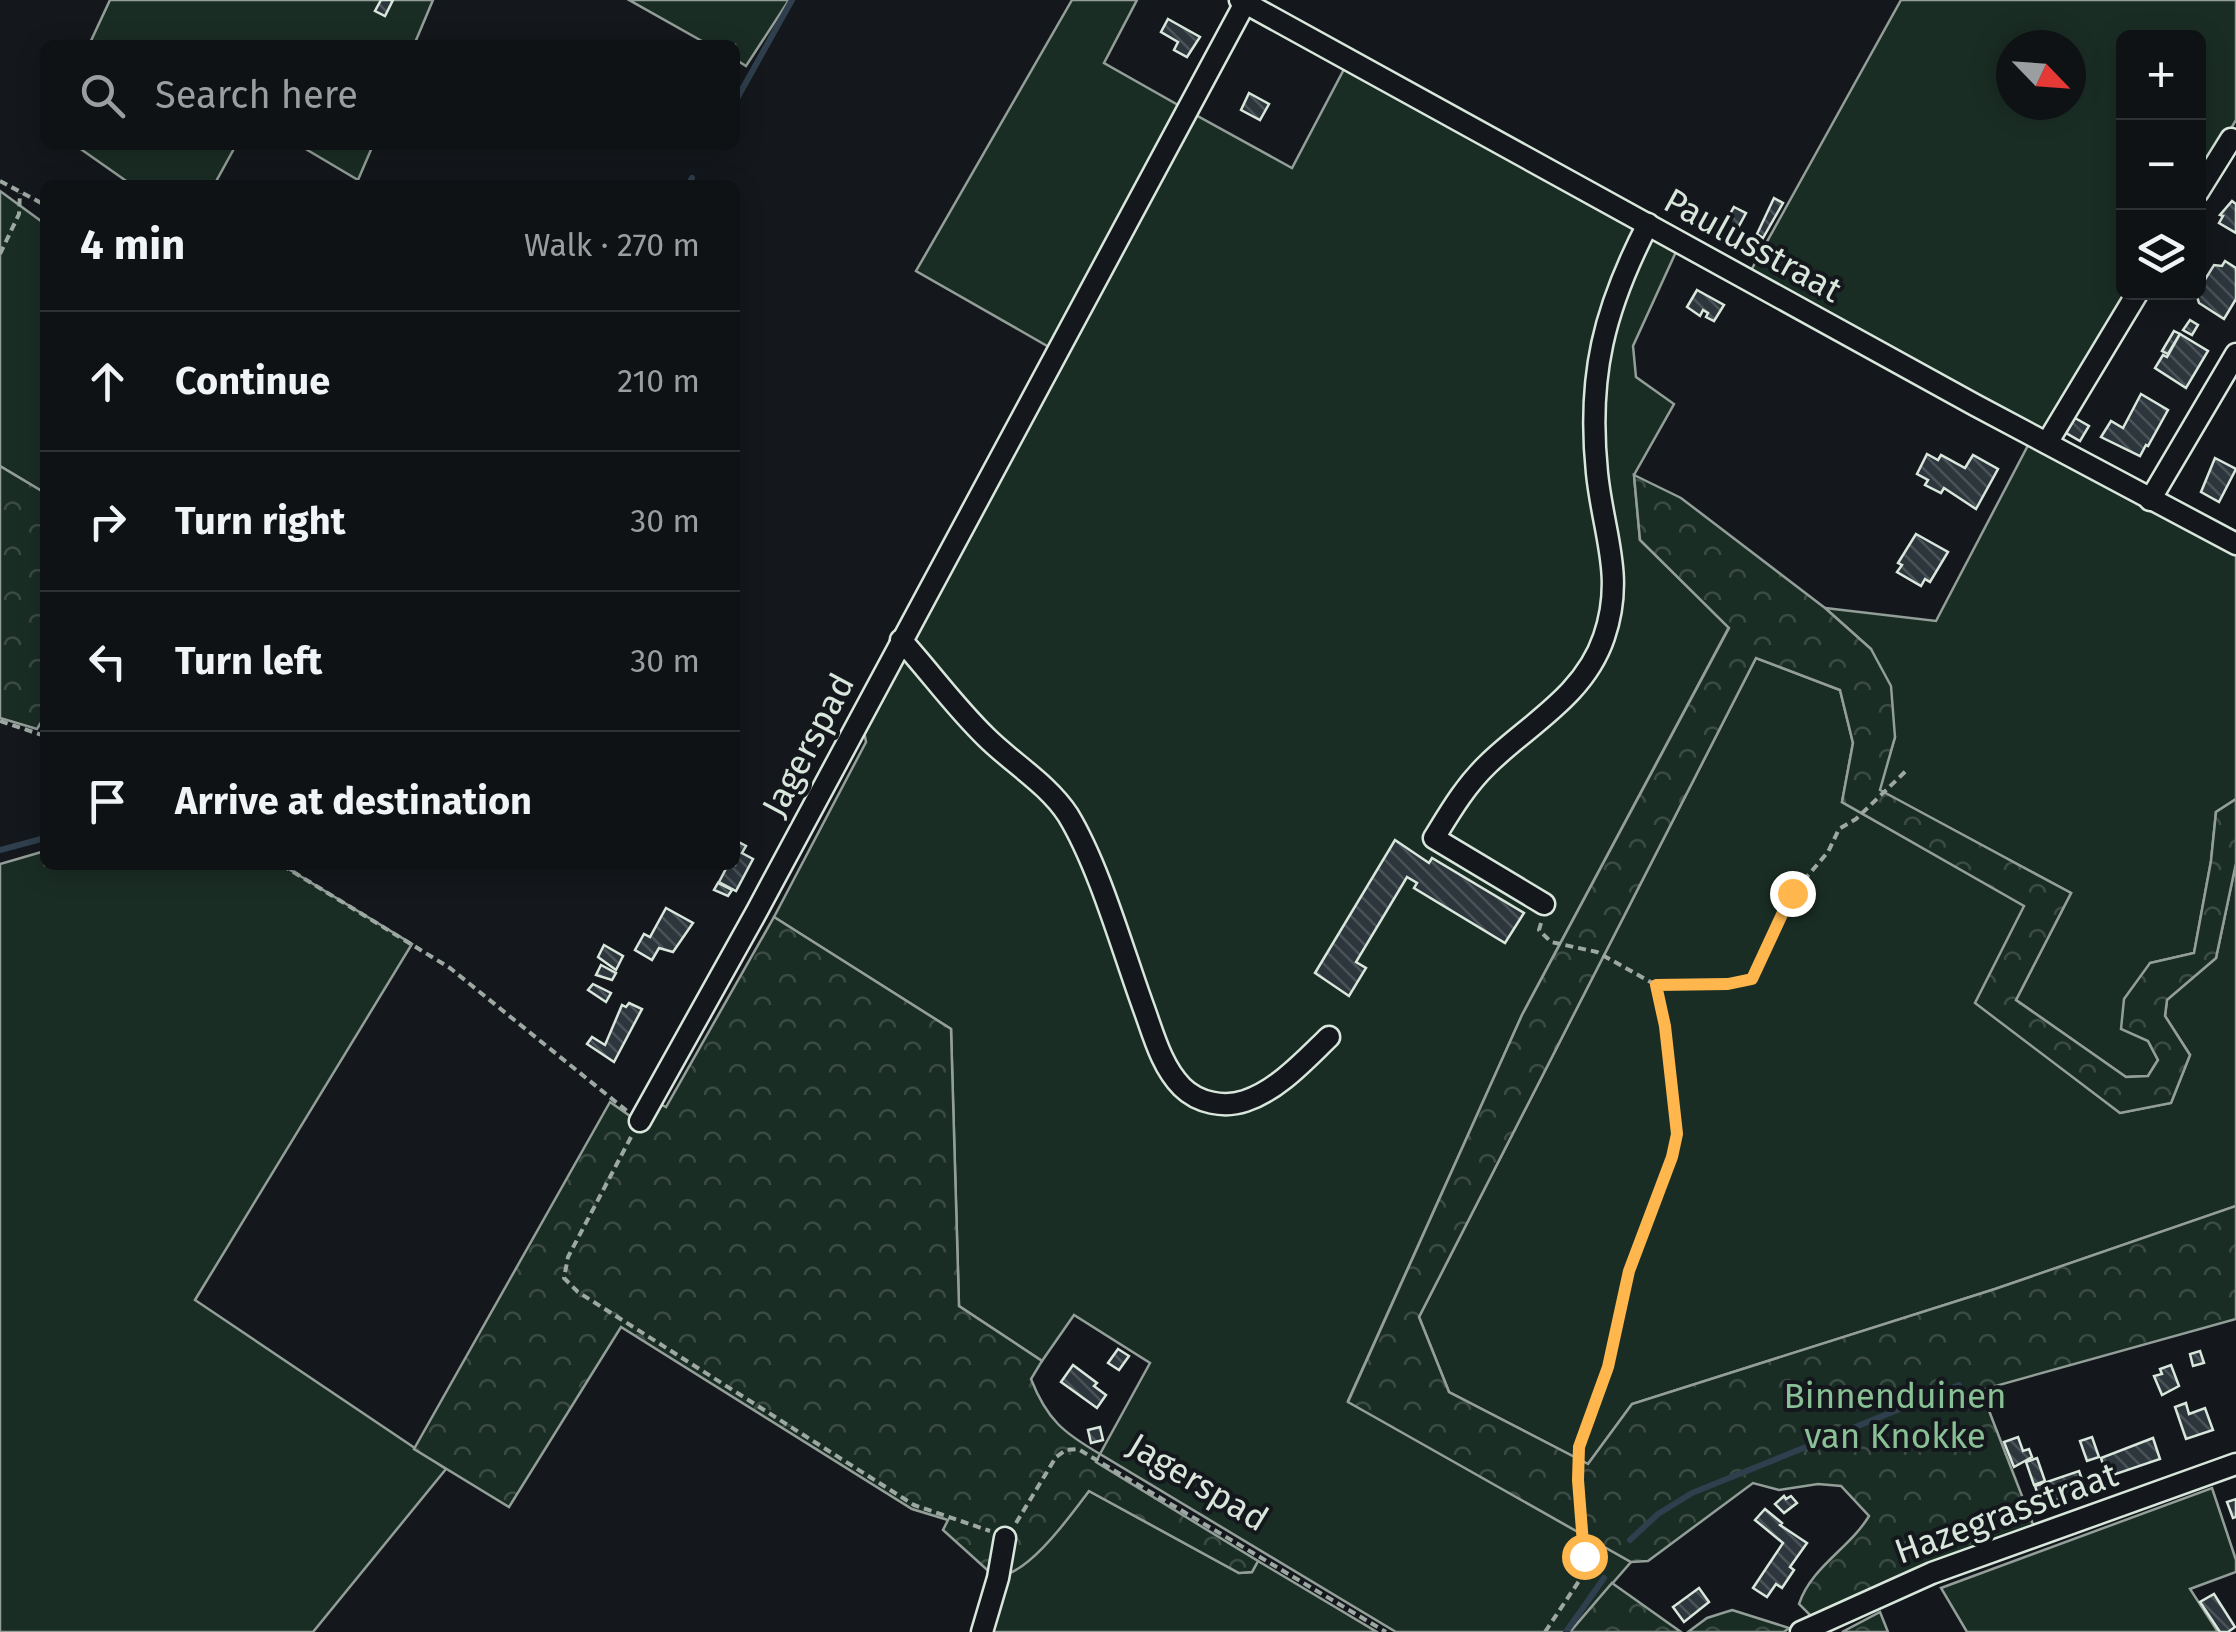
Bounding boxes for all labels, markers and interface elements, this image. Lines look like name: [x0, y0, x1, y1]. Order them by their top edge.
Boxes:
north arrow: [1996, 30, 2086, 120]
map controls: [2116, 30, 2206, 300]
button: +: [2116, 30, 2206, 120]
search box: [40, 40, 740, 150]
icon: search: [75, 68, 130, 123]
text: Search here: [155, 72, 358, 118]
button: −: [2116, 120, 2206, 210]
street label: Paulusstraat: [1657, 179, 1849, 311]
button: layers: [2116, 210, 2206, 300]
text: 4 min: [80, 220, 185, 270]
text: Walk · 270 m: [524, 226, 700, 264]
icon: ahead: [80, 354, 135, 409]
text: Continue: [175, 358, 330, 404]
text: 210 m: [617, 362, 700, 400]
icon: right: [80, 494, 135, 549]
text: Turn right: [175, 498, 345, 544]
text: 30 m: [630, 502, 700, 540]
icon: left: [80, 634, 135, 689]
text: Turn left: [175, 638, 322, 684]
text: 30 m: [630, 642, 700, 680]
street label: Jagerspad: [753, 666, 863, 824]
icon: arrive: [80, 774, 135, 829]
text: Arrive at destination: [175, 778, 532, 824]
route end: [1770, 871, 1816, 917]
park label: Binnenduinen van Knokke: [1783, 1375, 2007, 1457]
street label: Jagerspad: [1120, 1424, 1276, 1540]
street label: Hazegrasstraat: [1889, 1453, 2123, 1573]
route start: [1562, 1534, 1608, 1580]

